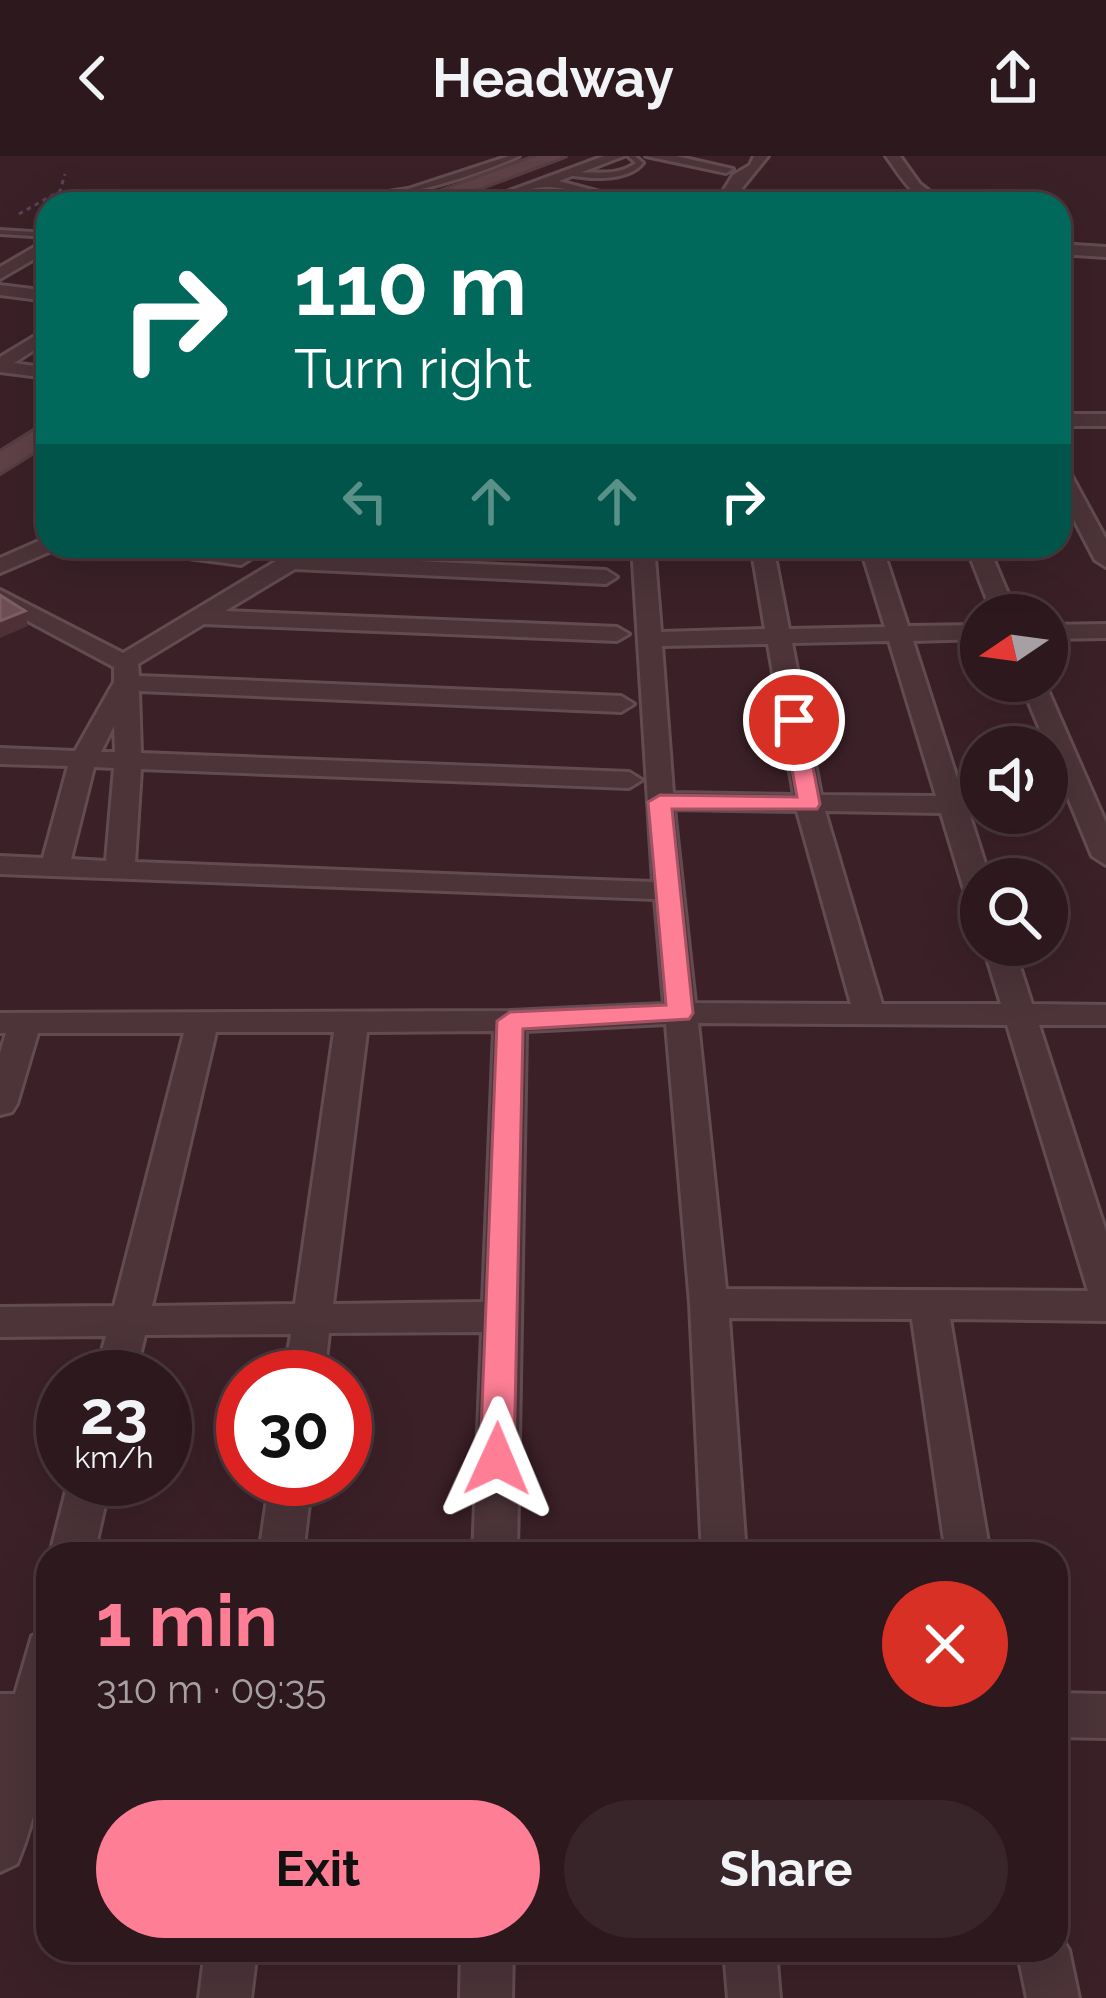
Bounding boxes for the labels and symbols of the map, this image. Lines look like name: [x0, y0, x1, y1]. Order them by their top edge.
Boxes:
north arrow: [960, 594, 1068, 702]
pin: [743, 669, 845, 771]
speed limit sign: 30: [216, 1350, 372, 1506]
position arrow: [434, 1396, 560, 1522]

